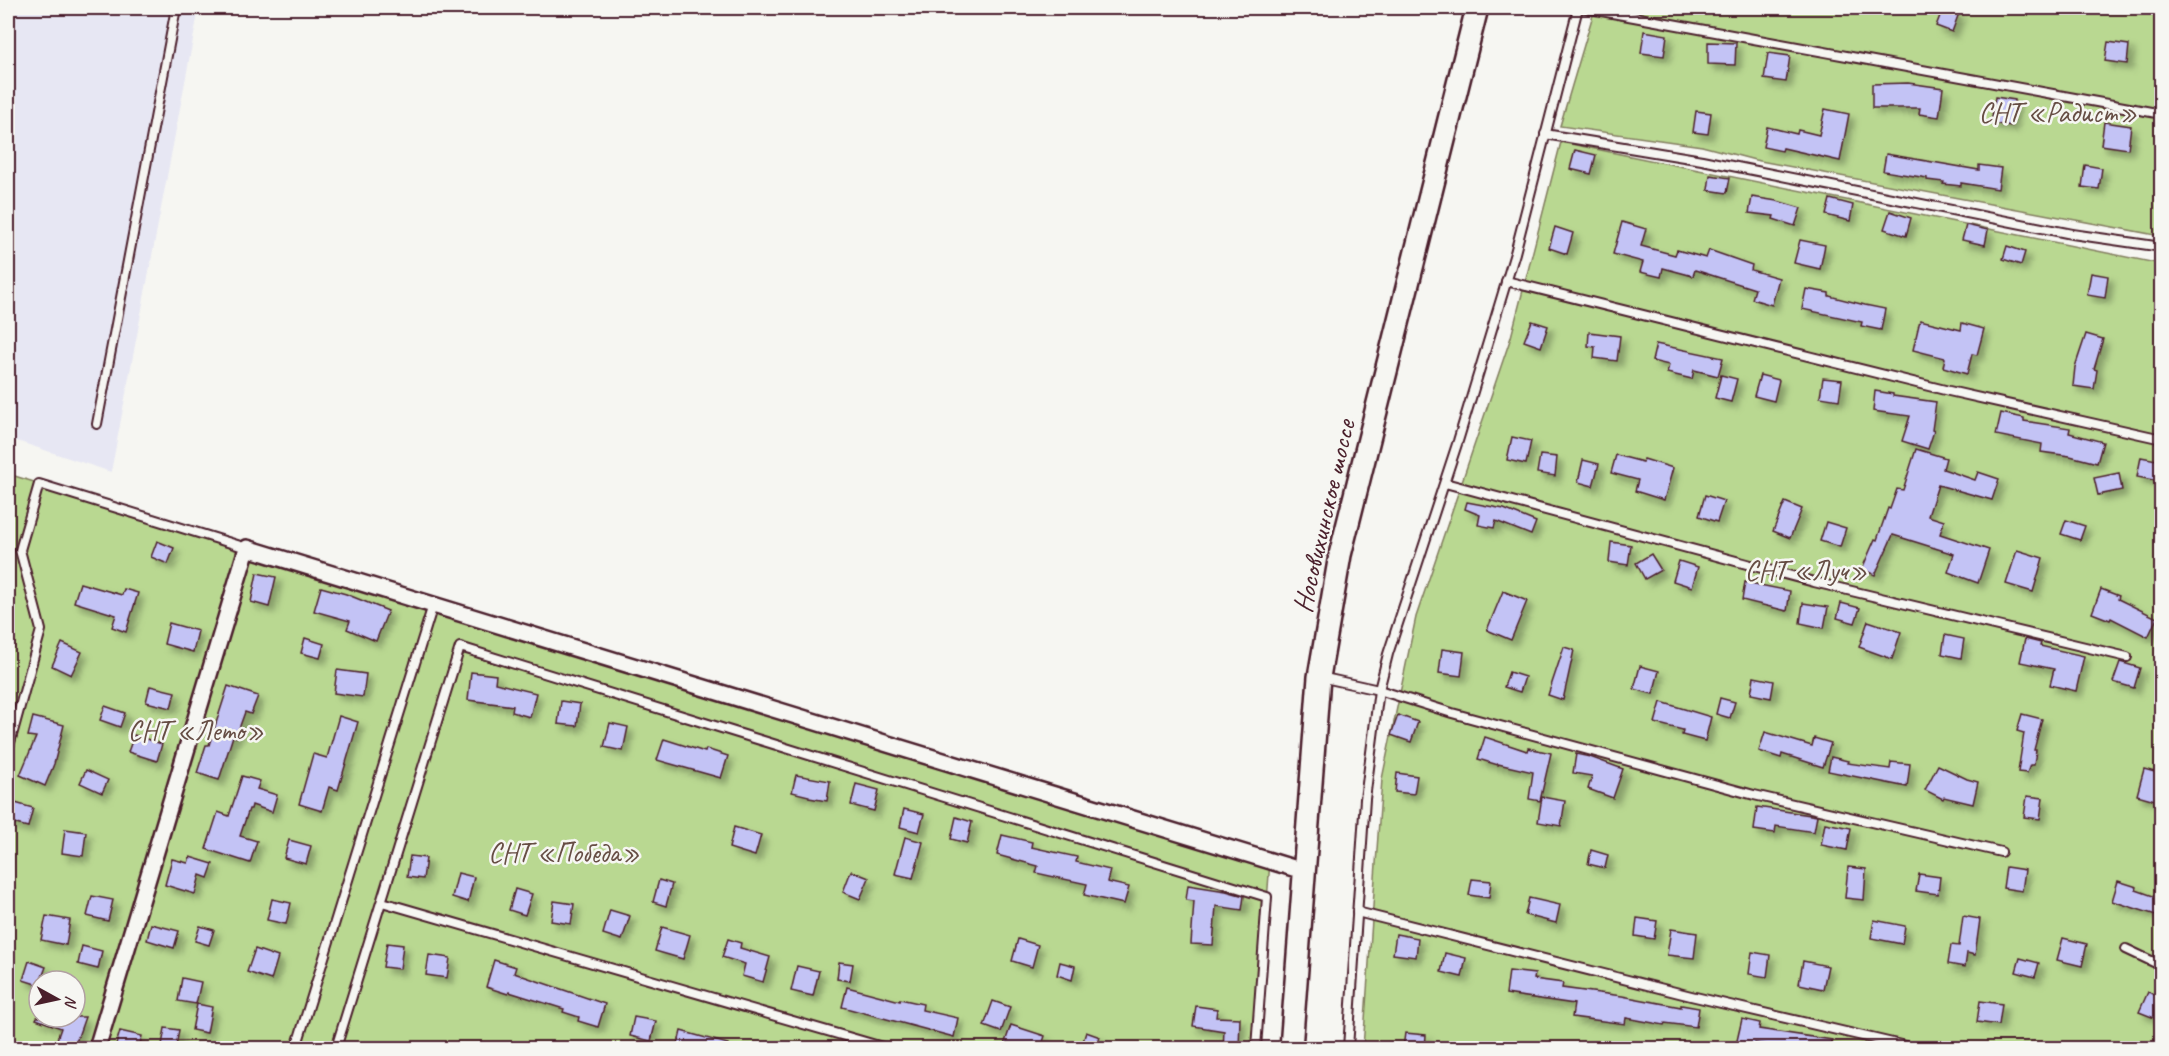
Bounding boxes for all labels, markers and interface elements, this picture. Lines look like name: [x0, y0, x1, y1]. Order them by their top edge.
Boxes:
park label: СНТ «Радист»: [1979, 95, 2137, 130]
street label: Носовихинское шоссе: [1284, 415, 1363, 616]
park label: СНТ «Луч»: [1745, 553, 1867, 588]
park label: СНТ «Лето»: [128, 713, 264, 748]
park label: СНТ «Победа»: [488, 835, 640, 870]
north arrow: [27, 969, 87, 1029]
text: N: [60, 995, 81, 1010]

